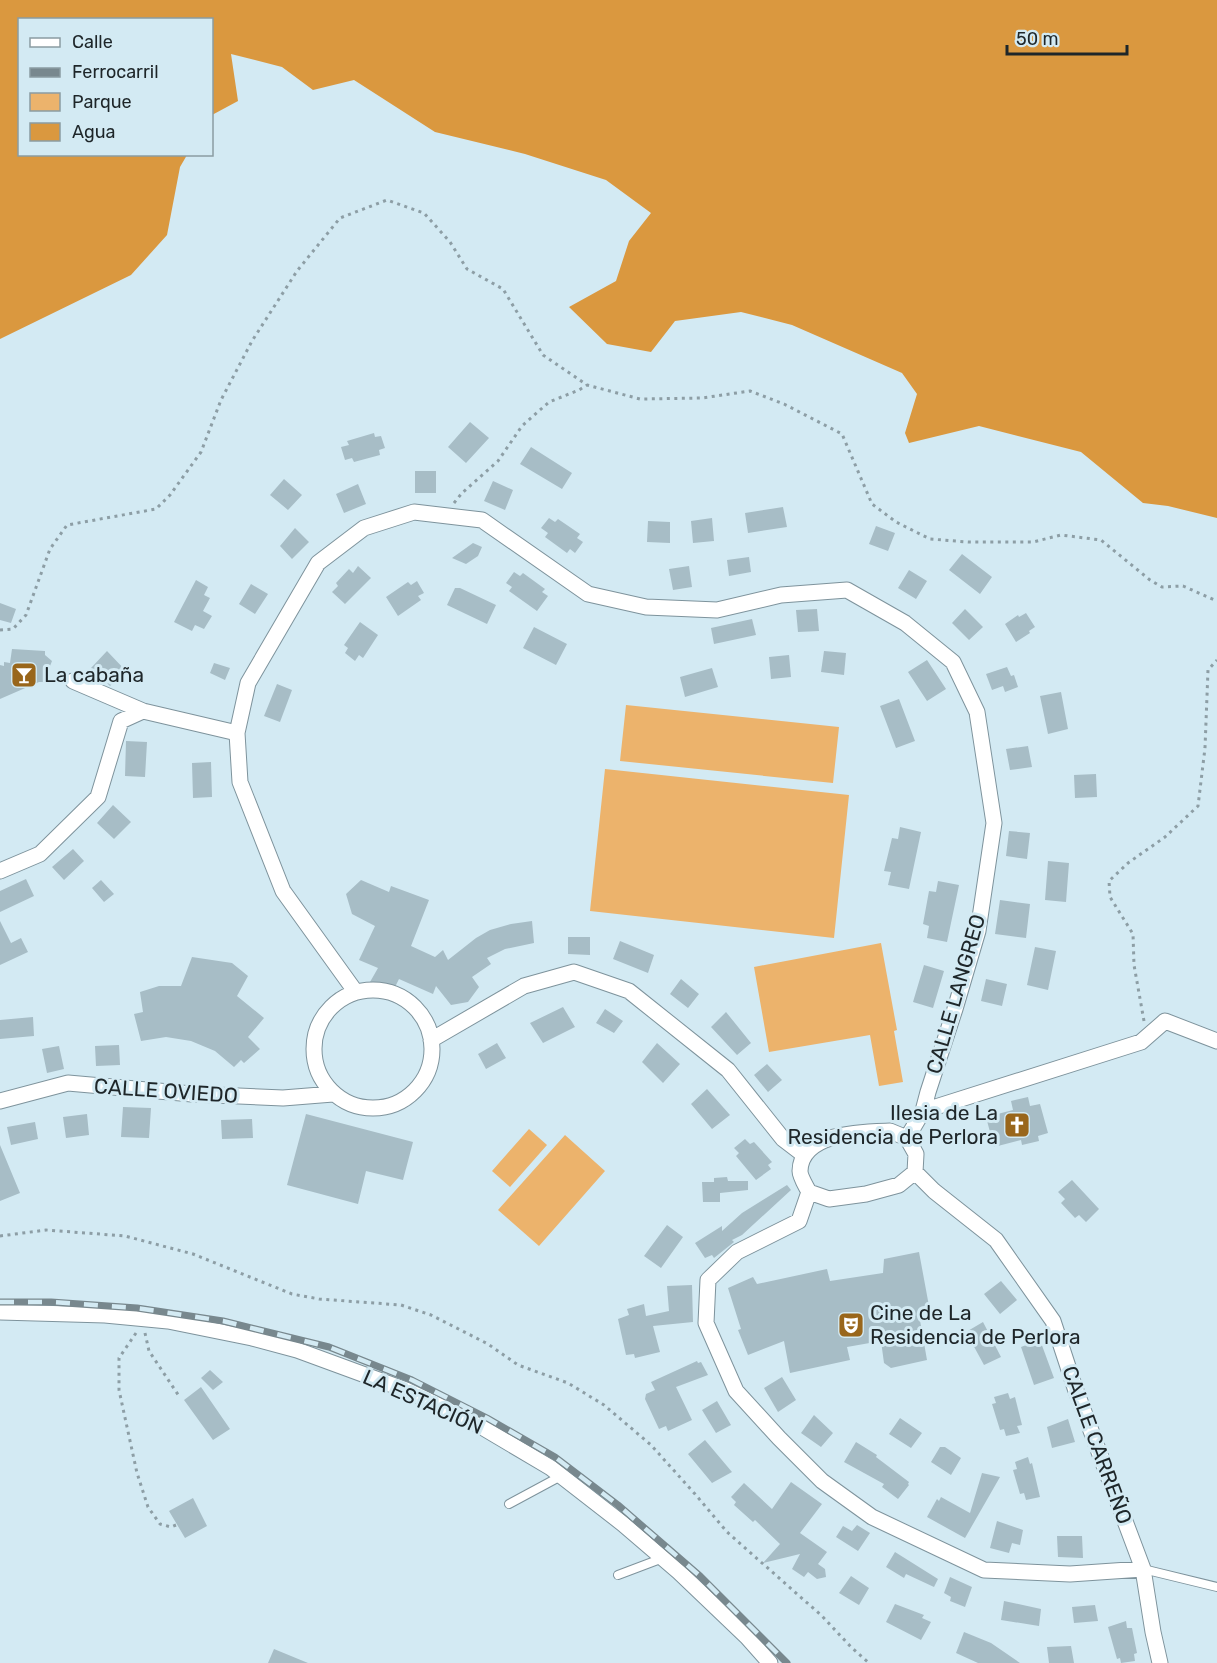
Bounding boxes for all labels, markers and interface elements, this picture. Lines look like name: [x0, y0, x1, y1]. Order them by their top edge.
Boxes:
legend: [18, 18, 213, 156]
scale bar: [1007, 18, 1127, 56]
text: 50 m: [1016, 28, 1059, 50]
text: Calle: [72, 31, 113, 53]
text: Ferrocarril: [72, 61, 159, 83]
text: Parque: [72, 91, 132, 113]
text: Agua: [72, 121, 115, 143]
bar icon: La cabaña: [9, 660, 39, 690]
place label: La cabaña: [44, 662, 144, 687]
street label: CALLE LANGREO: [921, 911, 990, 1077]
street label: CALLE OVIEDO: [93, 1073, 239, 1108]
place label: Ilesia de La Residencia de Perlora: [787, 1100, 998, 1149]
church icon: Ilesia de La Residencia de Perlora: [1002, 1110, 1032, 1140]
place label: Cine de La Residencia de Perlora: [870, 1300, 1081, 1349]
theatre icon: Cine de La Residencia de Perlora: [836, 1310, 866, 1340]
street label: CALLE CARREÑO: [1057, 1362, 1138, 1527]
street label: LA ESTACIÓN: [359, 1364, 487, 1439]

